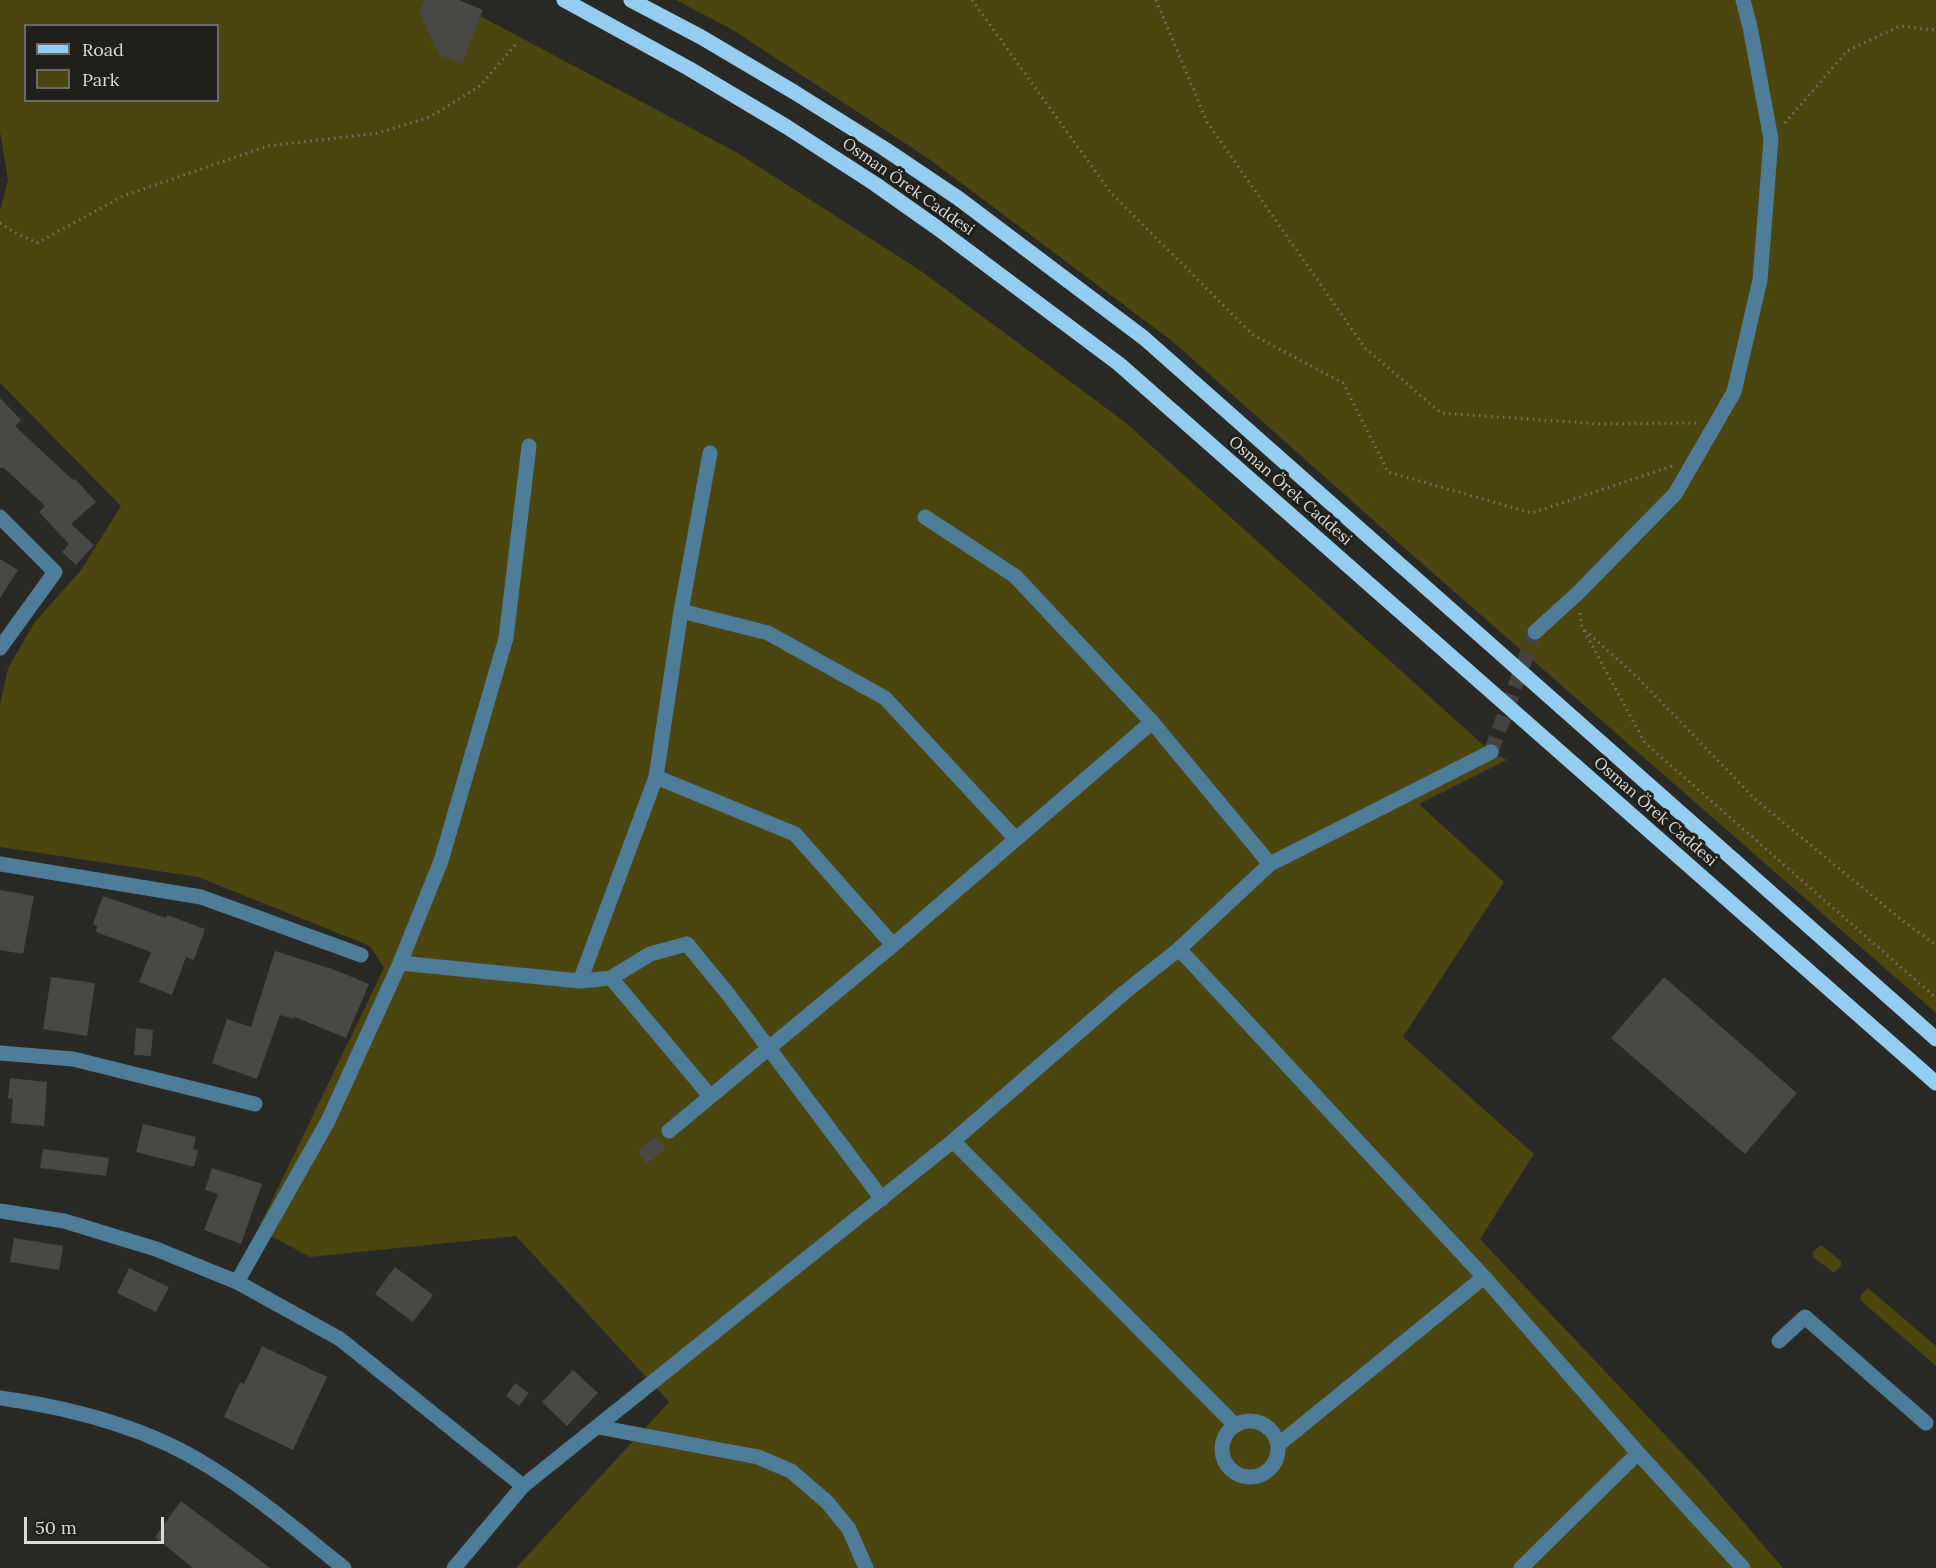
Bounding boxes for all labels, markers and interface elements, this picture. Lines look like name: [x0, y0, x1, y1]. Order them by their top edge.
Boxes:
legend: [24, 24, 219, 102]
text: Road: [82, 38, 124, 61]
text: Park: [82, 68, 119, 91]
street label: Osman Örek Caddesi: [838, 134, 978, 240]
street label: Osman Örek Caddesi: [1225, 432, 1355, 550]
street label: Osman Örek Caddesi: [1590, 753, 1720, 871]
scale bar: [27, 1505, 166, 1543]
text: 50 m: [35, 1516, 77, 1539]

